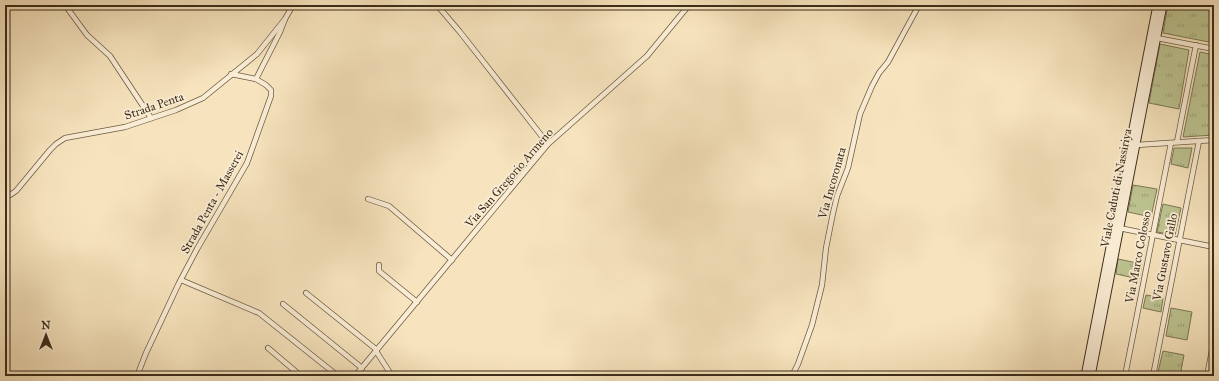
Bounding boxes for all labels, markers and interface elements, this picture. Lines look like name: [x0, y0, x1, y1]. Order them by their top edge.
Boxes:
street label: Strada Penta: [123, 89, 186, 123]
street label: Via San Gregorio Armeno: [461, 126, 557, 232]
street label: Viale Caduti di Nassiriya: [1097, 127, 1135, 249]
street label: Via Incoronata: [815, 145, 849, 221]
street label: Strada Penta - Masserei: [178, 147, 247, 256]
street label: Via Marco Colosso: [1122, 210, 1154, 305]
street label: Via Gustavo Gallo: [1149, 212, 1180, 303]
north arrow: [26, 315, 66, 355]
text: N: [41, 319, 51, 332]

